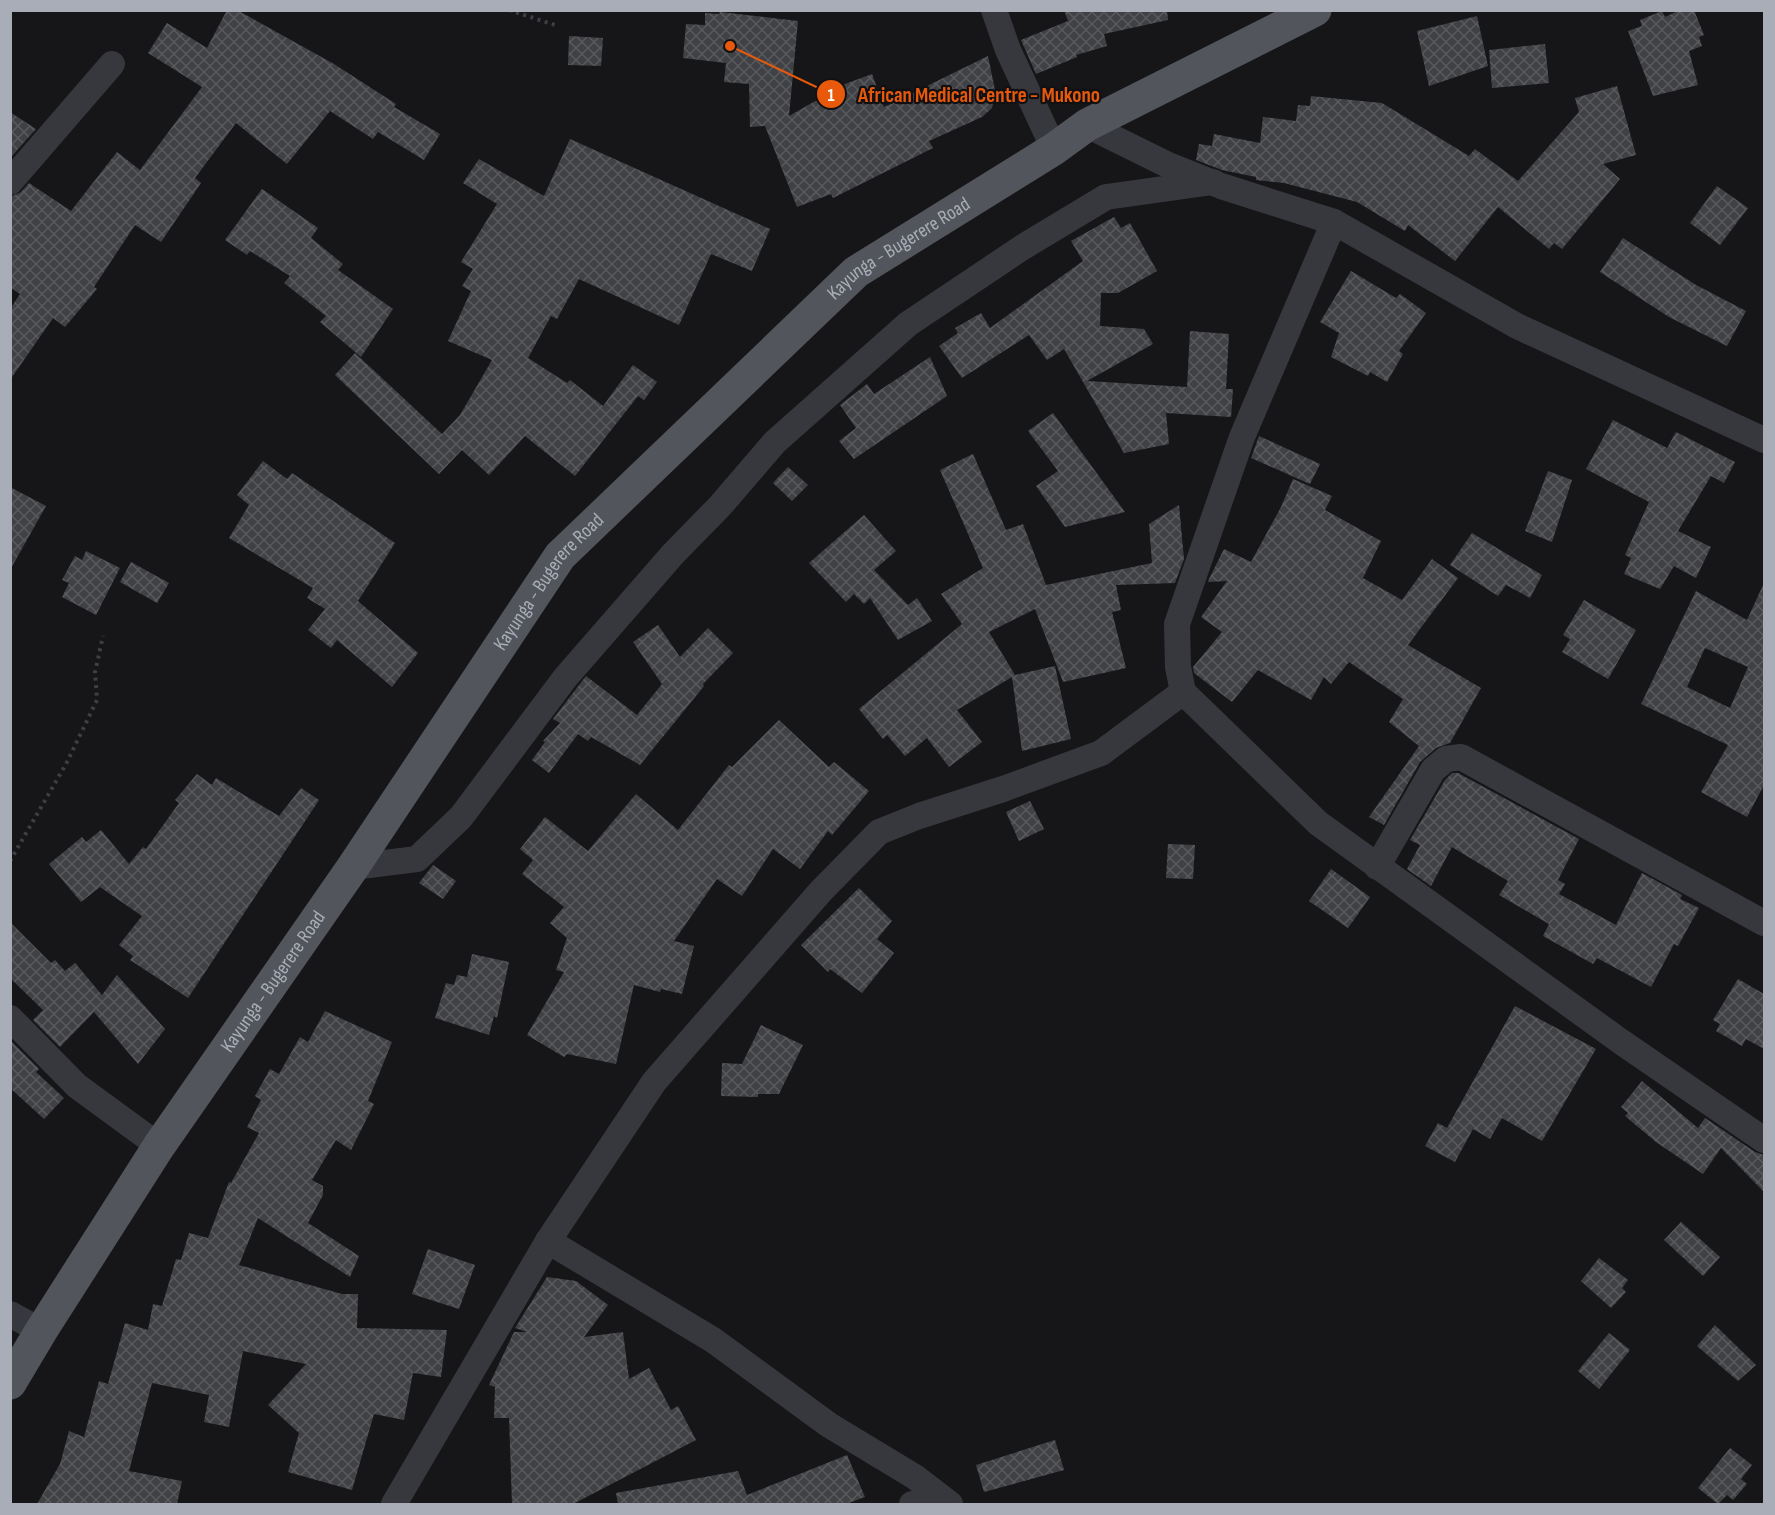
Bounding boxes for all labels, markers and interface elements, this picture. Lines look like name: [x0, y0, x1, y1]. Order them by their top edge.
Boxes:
callout: African Medical Centre - Mukono: [816, 75, 1112, 114]
text: African Medical Centre - Mukono: [857, 83, 1100, 108]
text: 1: [827, 85, 835, 106]
street label: Kayunga - Bugerere Road: [822, 192, 974, 305]
street label: Kayunga - Bugerere Road: [489, 508, 609, 655]
street label: Kayunga - Bugerere Road: [216, 906, 331, 1057]

